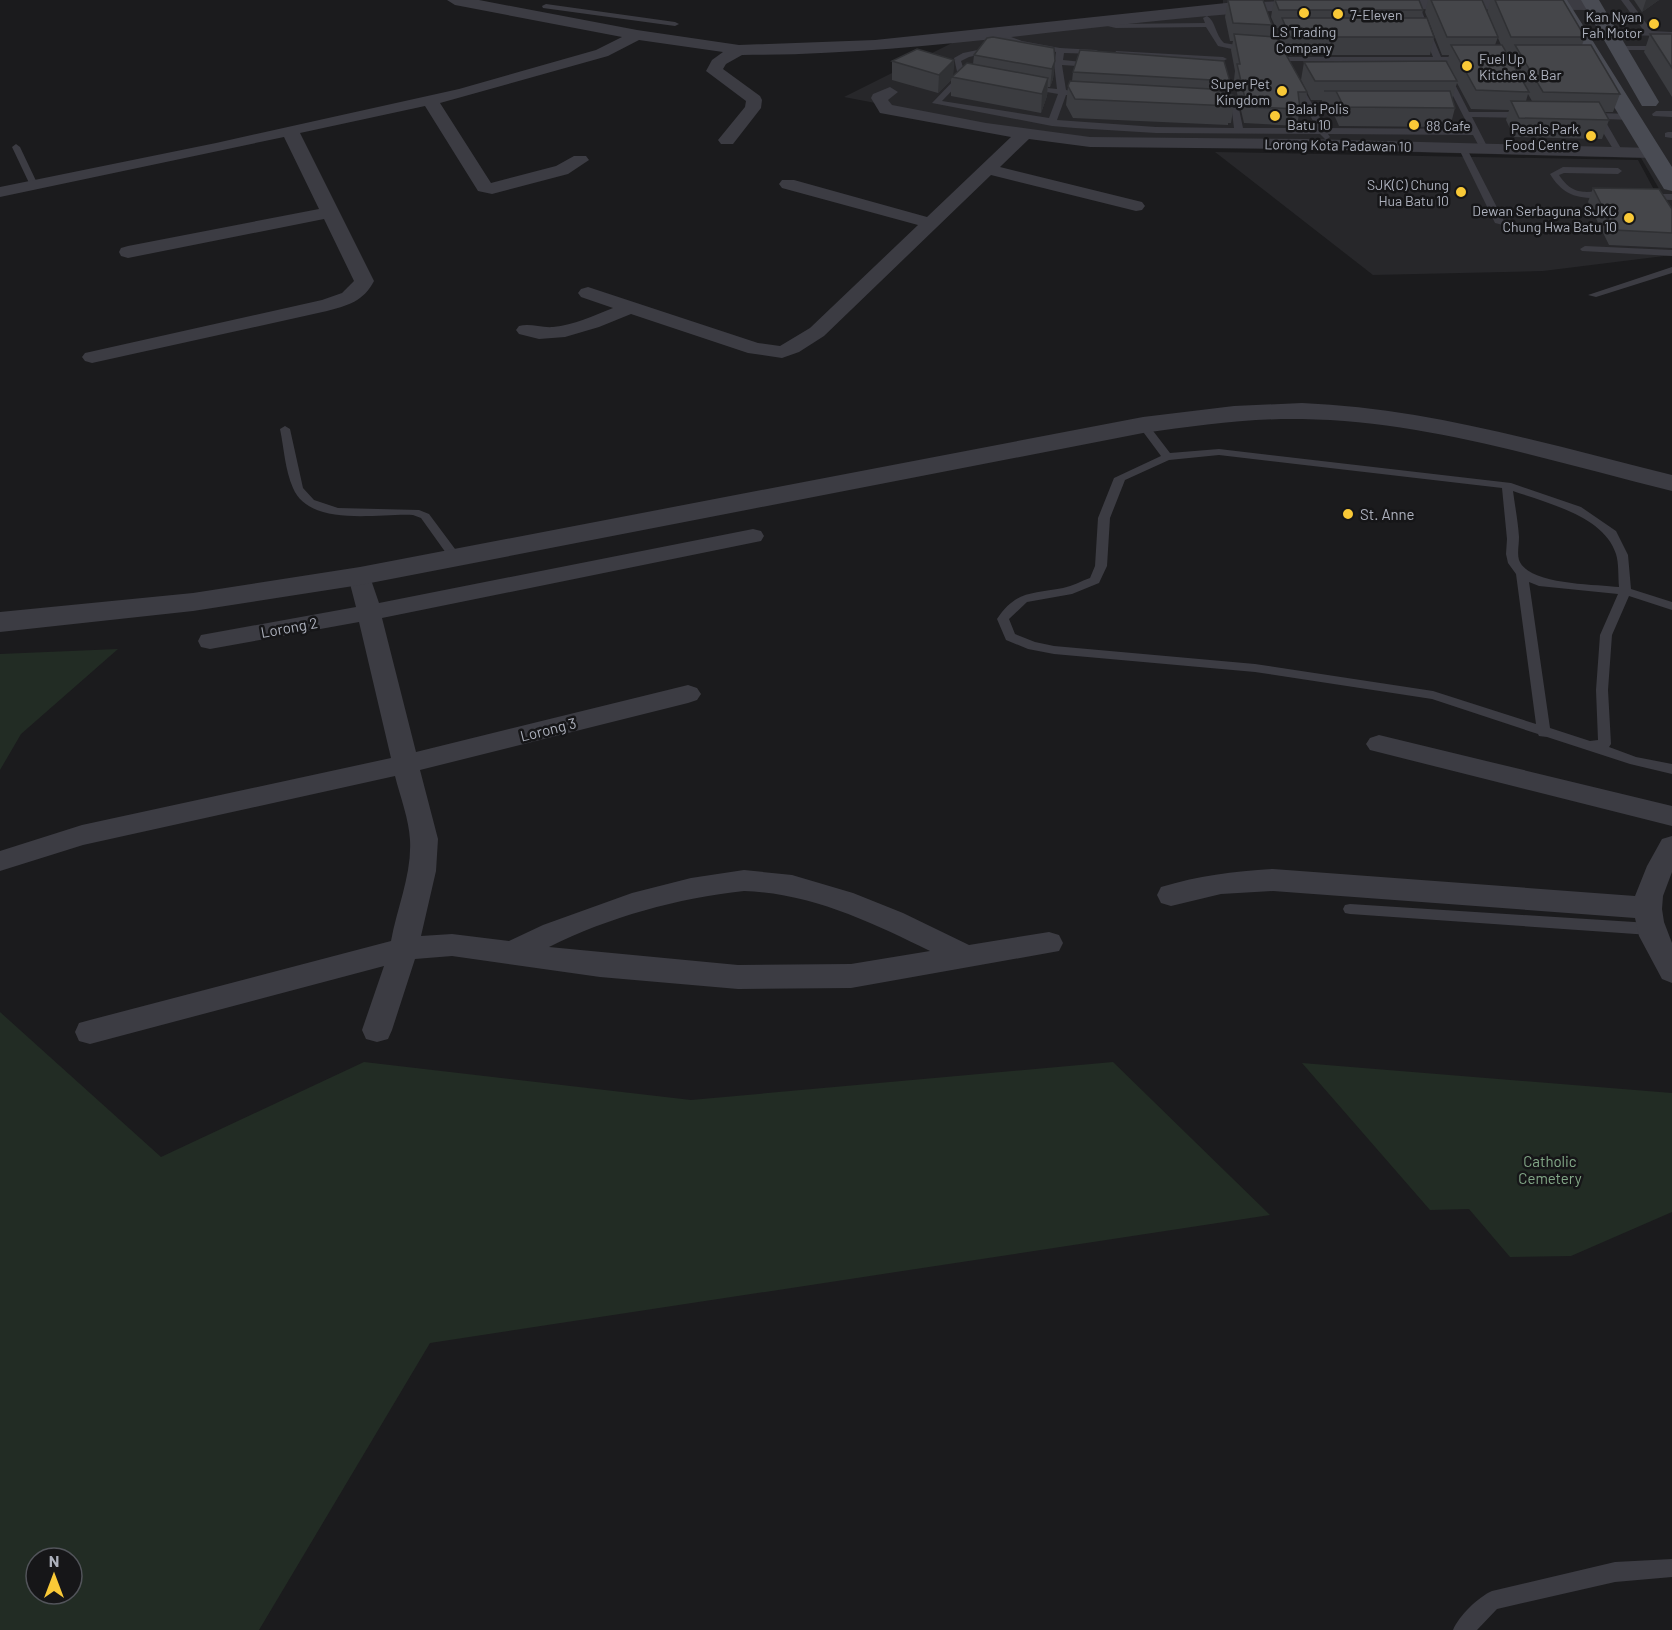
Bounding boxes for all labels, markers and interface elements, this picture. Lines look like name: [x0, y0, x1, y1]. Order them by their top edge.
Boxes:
marker: LS Trading Company: [1297, 6, 1311, 20]
place label: 7-Eleven: [1350, 6, 1403, 23]
marker: 7-Eleven: [1331, 7, 1345, 21]
place label: Kan Nyan Fah Motor: [1582, 8, 1642, 41]
marker: Kan Nyan Fah Motor: [1647, 17, 1661, 31]
place label: LS Trading Company: [1272, 23, 1336, 56]
place label: Fuel Up Kitchen & Bar: [1479, 50, 1562, 83]
marker: Fuel Up Kitchen & Bar: [1460, 59, 1474, 73]
place label: Super Pet Kingdom: [1211, 75, 1270, 108]
marker: Super Pet Kingdom: [1275, 84, 1289, 98]
place label: Balai Polis Batu 10: [1287, 100, 1349, 133]
marker: Balai Polis Batu 10: [1268, 109, 1282, 123]
place label: 88 Cafe: [1426, 117, 1471, 134]
marker: 88 Cafe: [1407, 118, 1421, 132]
place label: Pearls Park Food Centre: [1505, 120, 1579, 153]
marker: Pearls Park Food Centre: [1584, 129, 1598, 143]
street label: Lorong Kota Padawan 10: [1264, 135, 1412, 155]
place label: SJK(C) Chung Hua Batu 10: [1367, 176, 1449, 209]
marker: SJK(C) Chung Hua Batu 10: [1454, 185, 1468, 199]
place label: Dewan Serbaguna SJKC Chung Hwa Batu 10: [1472, 202, 1617, 235]
marker: Dewan Serbaguna SJKC Chung Hwa Batu 10: [1622, 211, 1636, 225]
place label: St. Anne: [1360, 505, 1415, 523]
marker: St. Anne: [1341, 507, 1355, 521]
street label: Lorong 2: [259, 613, 319, 641]
street label: Lorong 3: [518, 713, 578, 745]
park label: Catholic Cemetery: [1518, 1152, 1582, 1187]
north arrow: [24, 1546, 84, 1606]
text: N: [49, 1551, 59, 1570]

